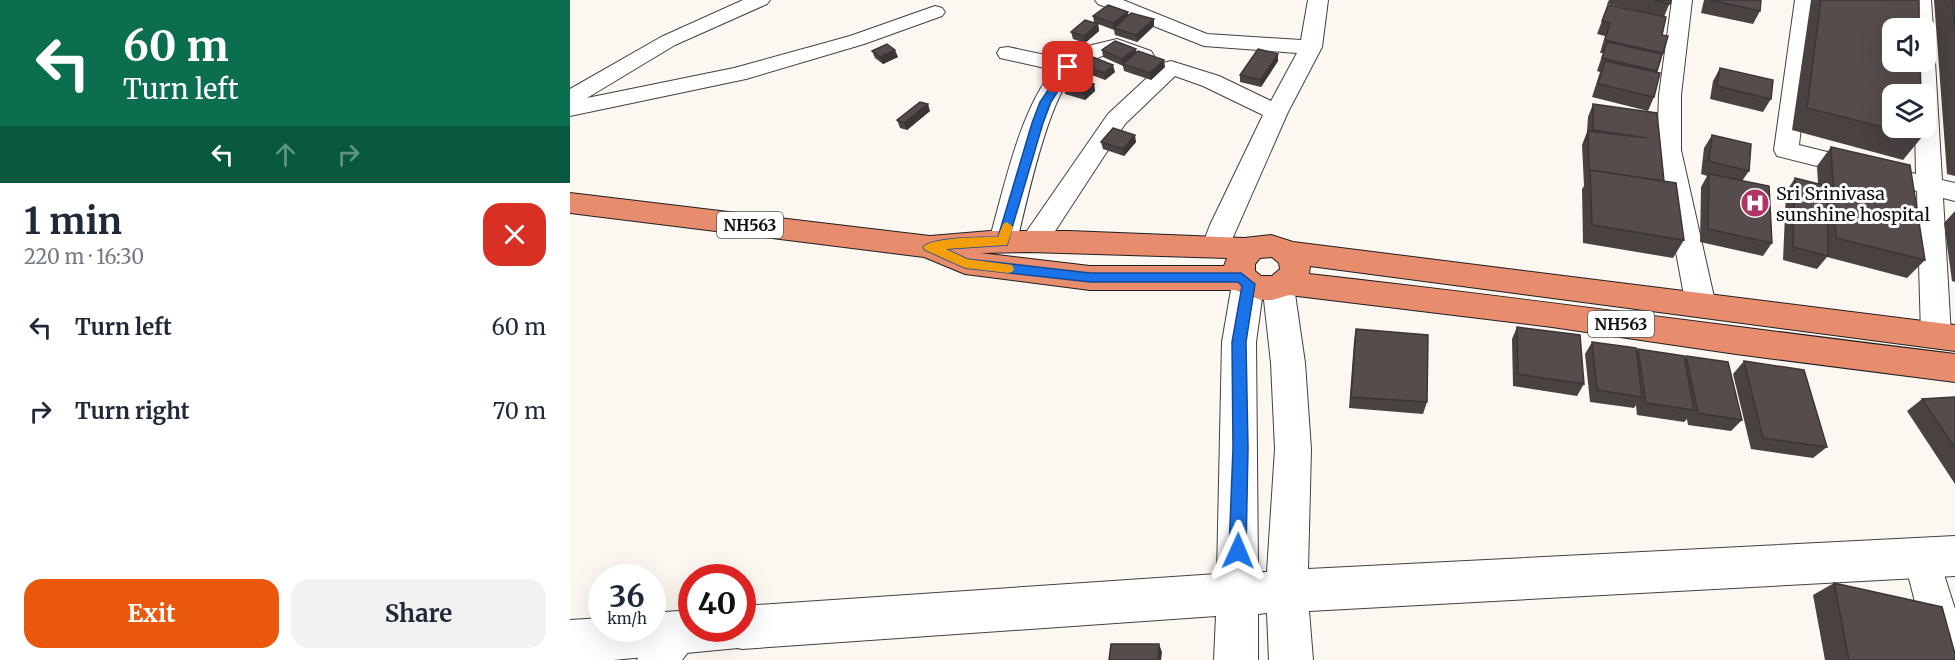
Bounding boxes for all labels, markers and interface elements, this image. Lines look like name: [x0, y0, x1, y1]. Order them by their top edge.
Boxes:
map controls: [1882, 18, 1936, 138]
button: sound: [1882, 18, 1936, 72]
text: 60 m: [123, 20, 229, 72]
icon: left: [24, 24, 102, 102]
pin: [1042, 41, 1093, 92]
icon: arrive: [1051, 50, 1084, 83]
text: Turn left: [123, 72, 238, 106]
button: layers: [1882, 84, 1936, 138]
icon: left: [206, 138, 239, 171]
icon: ahead: [269, 138, 302, 171]
icon: right: [332, 138, 365, 171]
place label: Sri Srinivasa sunshine hospital: [1776, 182, 1930, 226]
hospital icon: Sri Srinivasa sunshine hospital: [1739, 187, 1771, 219]
text: 1 min: [24, 199, 122, 244]
button: close: [483, 203, 546, 266]
road number: NH563: [717, 212, 783, 238]
text: 220 m · 16:30: [24, 244, 144, 269]
icon: left: [24, 311, 57, 344]
road number: NH563: [1588, 311, 1654, 337]
text: Turn left: [75, 313, 172, 341]
text: 60 m: [492, 313, 546, 341]
icon: right: [24, 395, 57, 428]
text: Turn right: [75, 397, 189, 425]
text: 70 m: [493, 397, 546, 425]
position arrow: [1206, 519, 1270, 583]
speed limit sign: 40: [678, 564, 756, 642]
text: 36: [609, 577, 645, 615]
button: Exit: [24, 579, 279, 648]
button: Share: [291, 579, 546, 648]
text: km/h: [607, 609, 647, 628]

